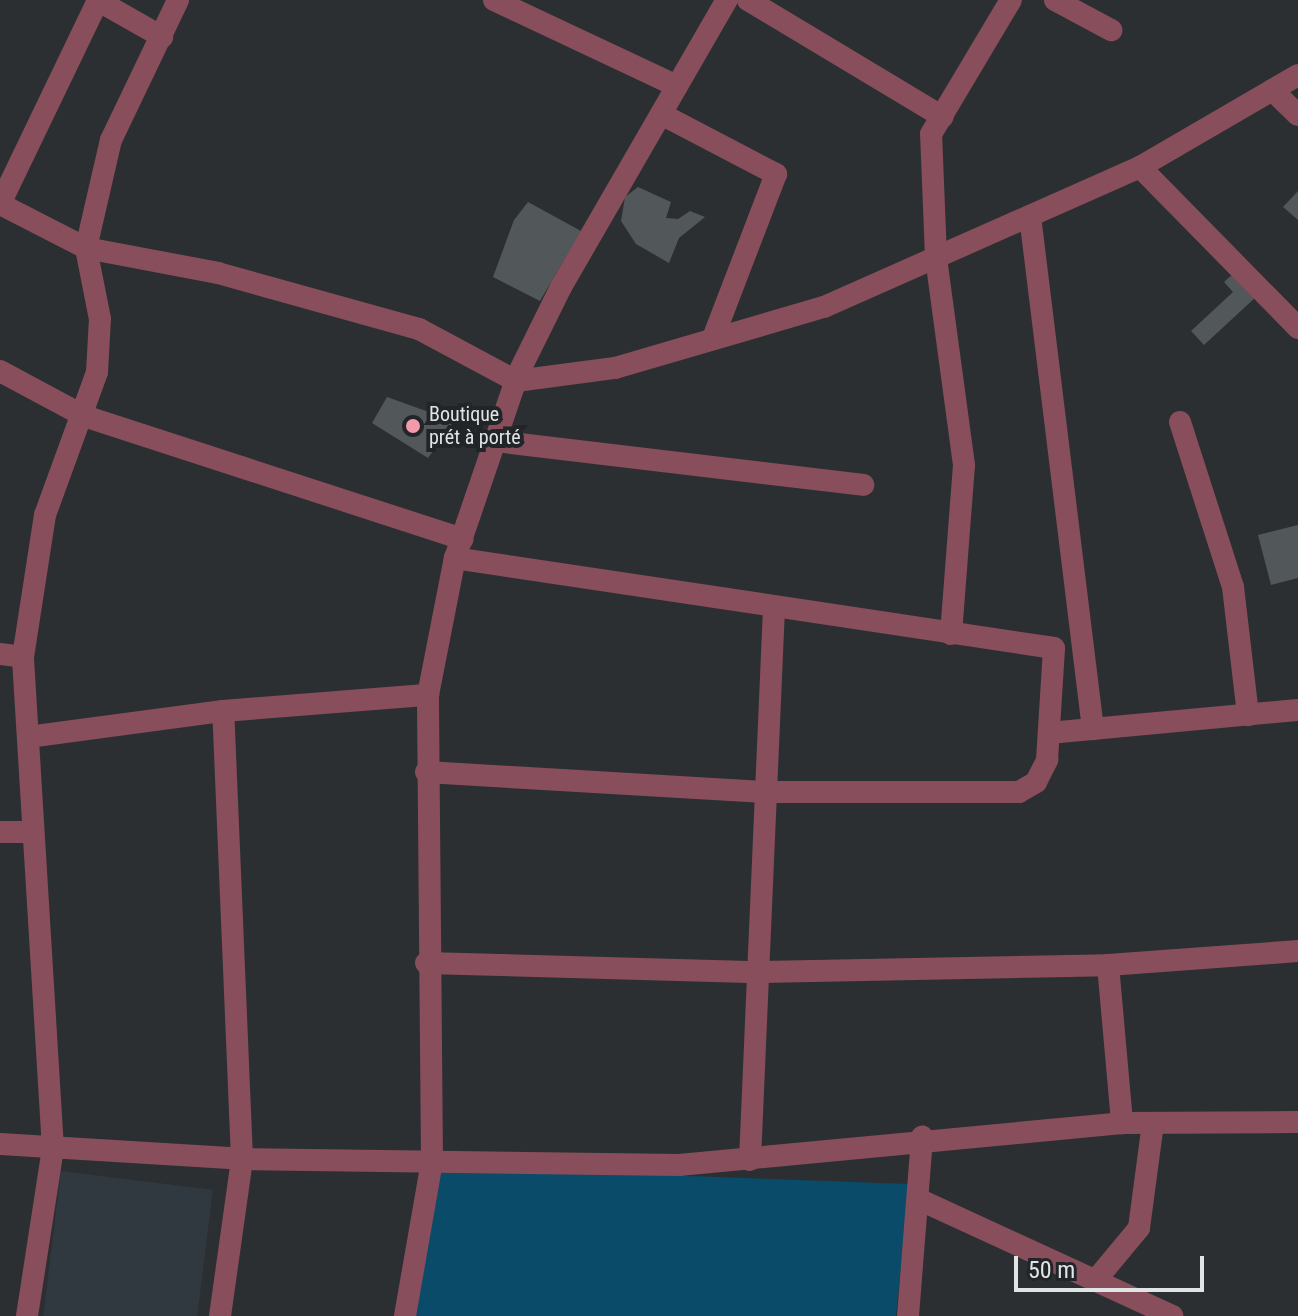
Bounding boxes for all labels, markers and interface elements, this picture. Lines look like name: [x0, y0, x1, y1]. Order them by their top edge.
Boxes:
place label: Boutique prét à porté: [429, 402, 521, 449]
marker: Boutique prét à porté: [404, 417, 422, 435]
scale bar: [1018, 1240, 1208, 1290]
text: 50 m: [1028, 1256, 1075, 1284]

